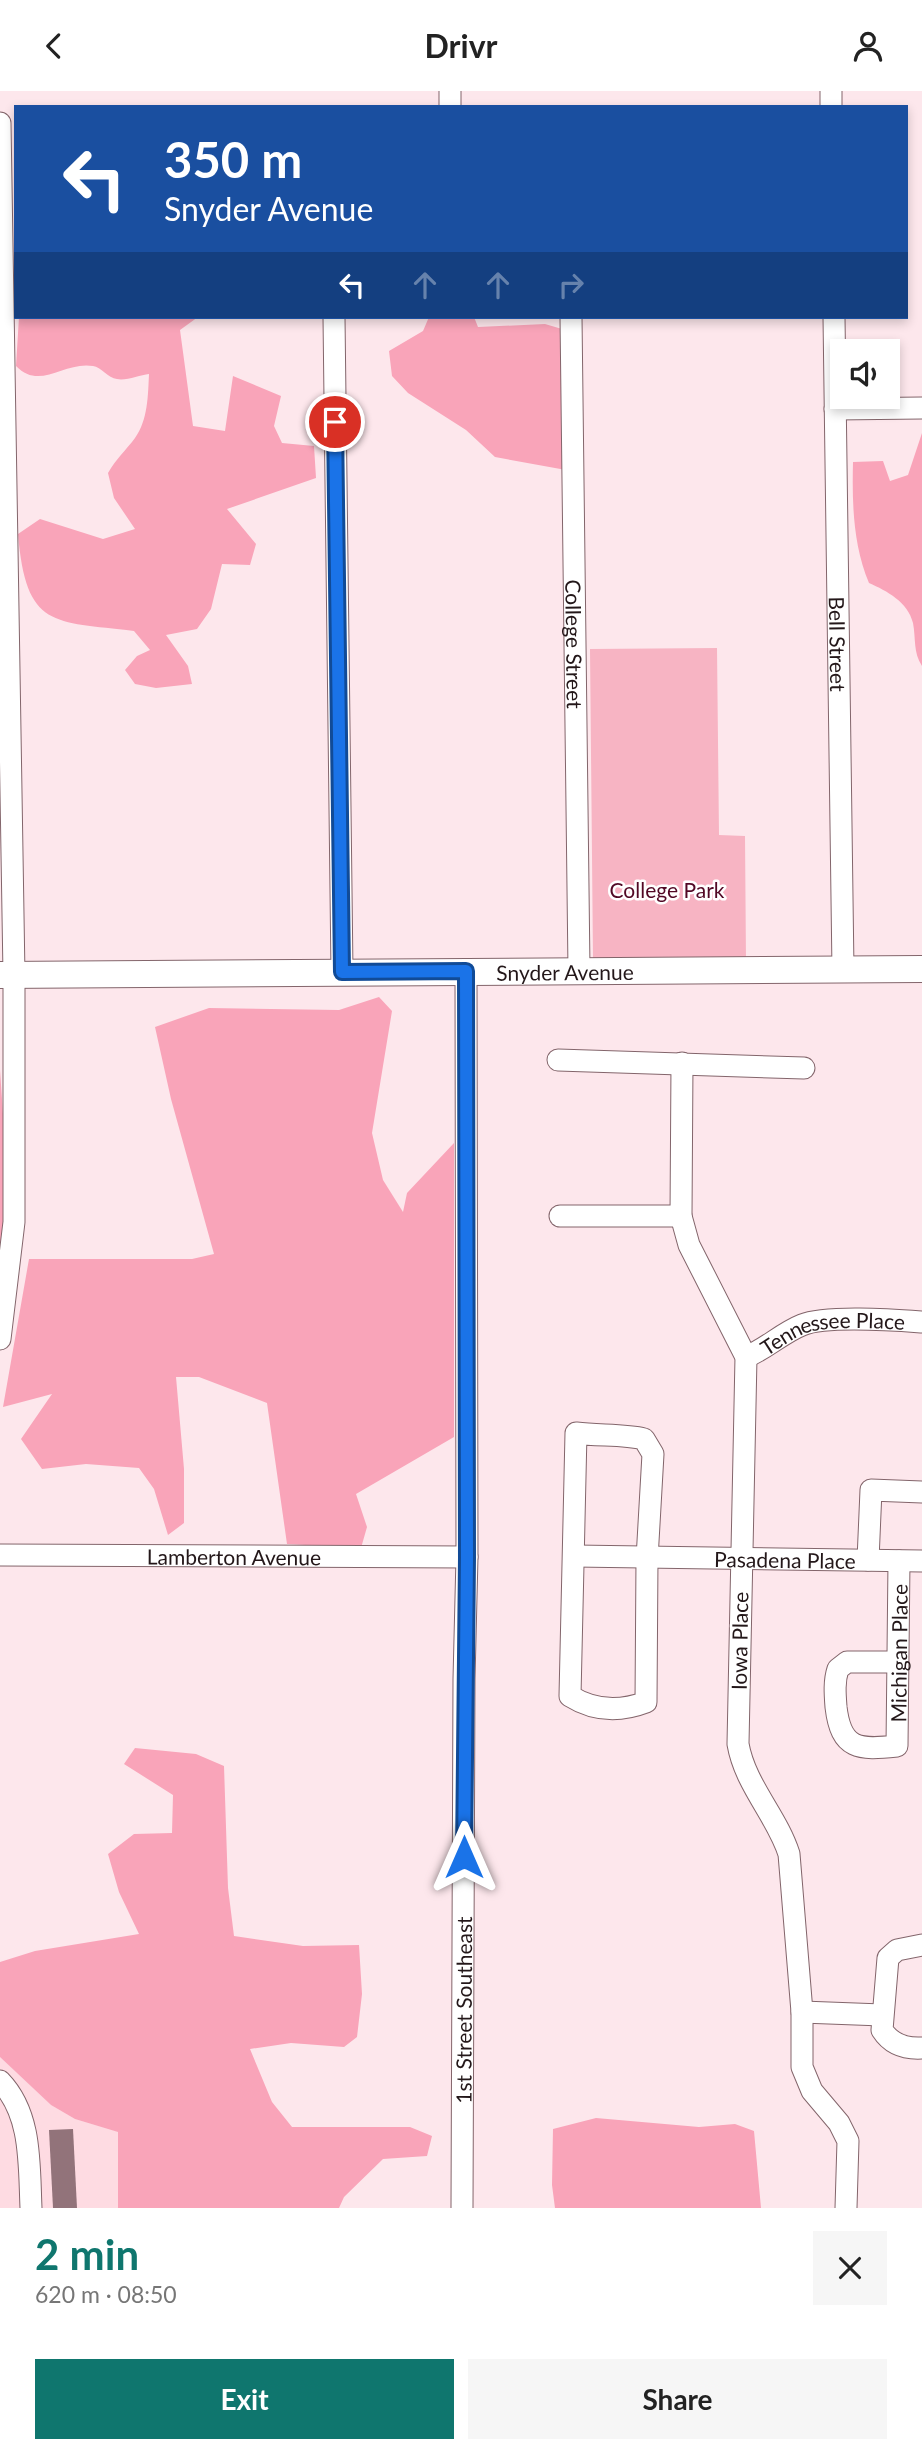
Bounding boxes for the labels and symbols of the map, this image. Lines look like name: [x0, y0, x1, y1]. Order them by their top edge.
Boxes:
pin: [305, 392, 365, 452]
street label: College Street: [562, 579, 588, 709]
street label: Bell Street: [825, 596, 852, 692]
park label: College Park: [610, 877, 725, 902]
street label: Snyder Avenue: [496, 958, 634, 984]
street label: Tennessee Place: [755, 1306, 906, 1359]
street label: Lamberton Avenue: [147, 1543, 321, 1569]
street label: Pasadena Place: [714, 1546, 856, 1573]
street label: Michigan Place: [885, 1584, 911, 1723]
street label: Iowa Place: [726, 1592, 752, 1690]
position arrow: [427, 1820, 501, 1894]
street label: 1st Street Southeast: [450, 1916, 476, 2104]

